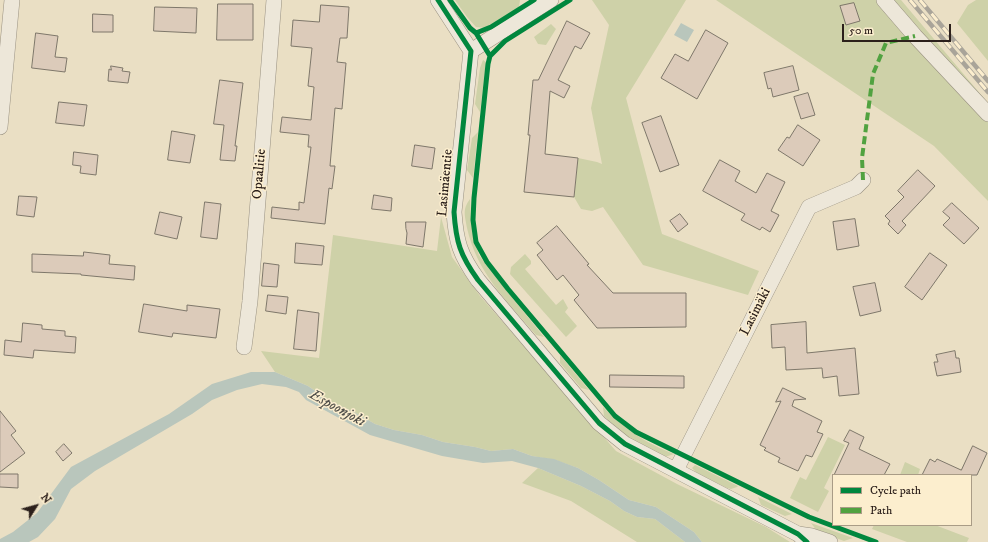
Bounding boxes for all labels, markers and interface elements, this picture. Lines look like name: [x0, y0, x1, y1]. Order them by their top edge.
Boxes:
scale bar: [844, 16, 953, 42]
text: 50 m: [849, 23, 873, 38]
street label: Opaalitie: [249, 148, 271, 200]
street label: Lasimäentie: [435, 149, 457, 217]
street label: Lasimäki: [737, 285, 775, 339]
water label: Espoonjoki: [306, 386, 368, 432]
legend: [832, 474, 972, 526]
text: Cycle path: [870, 483, 921, 498]
north arrow: [16, 486, 56, 526]
text: N: [37, 491, 54, 507]
text: Path: [870, 503, 892, 518]

